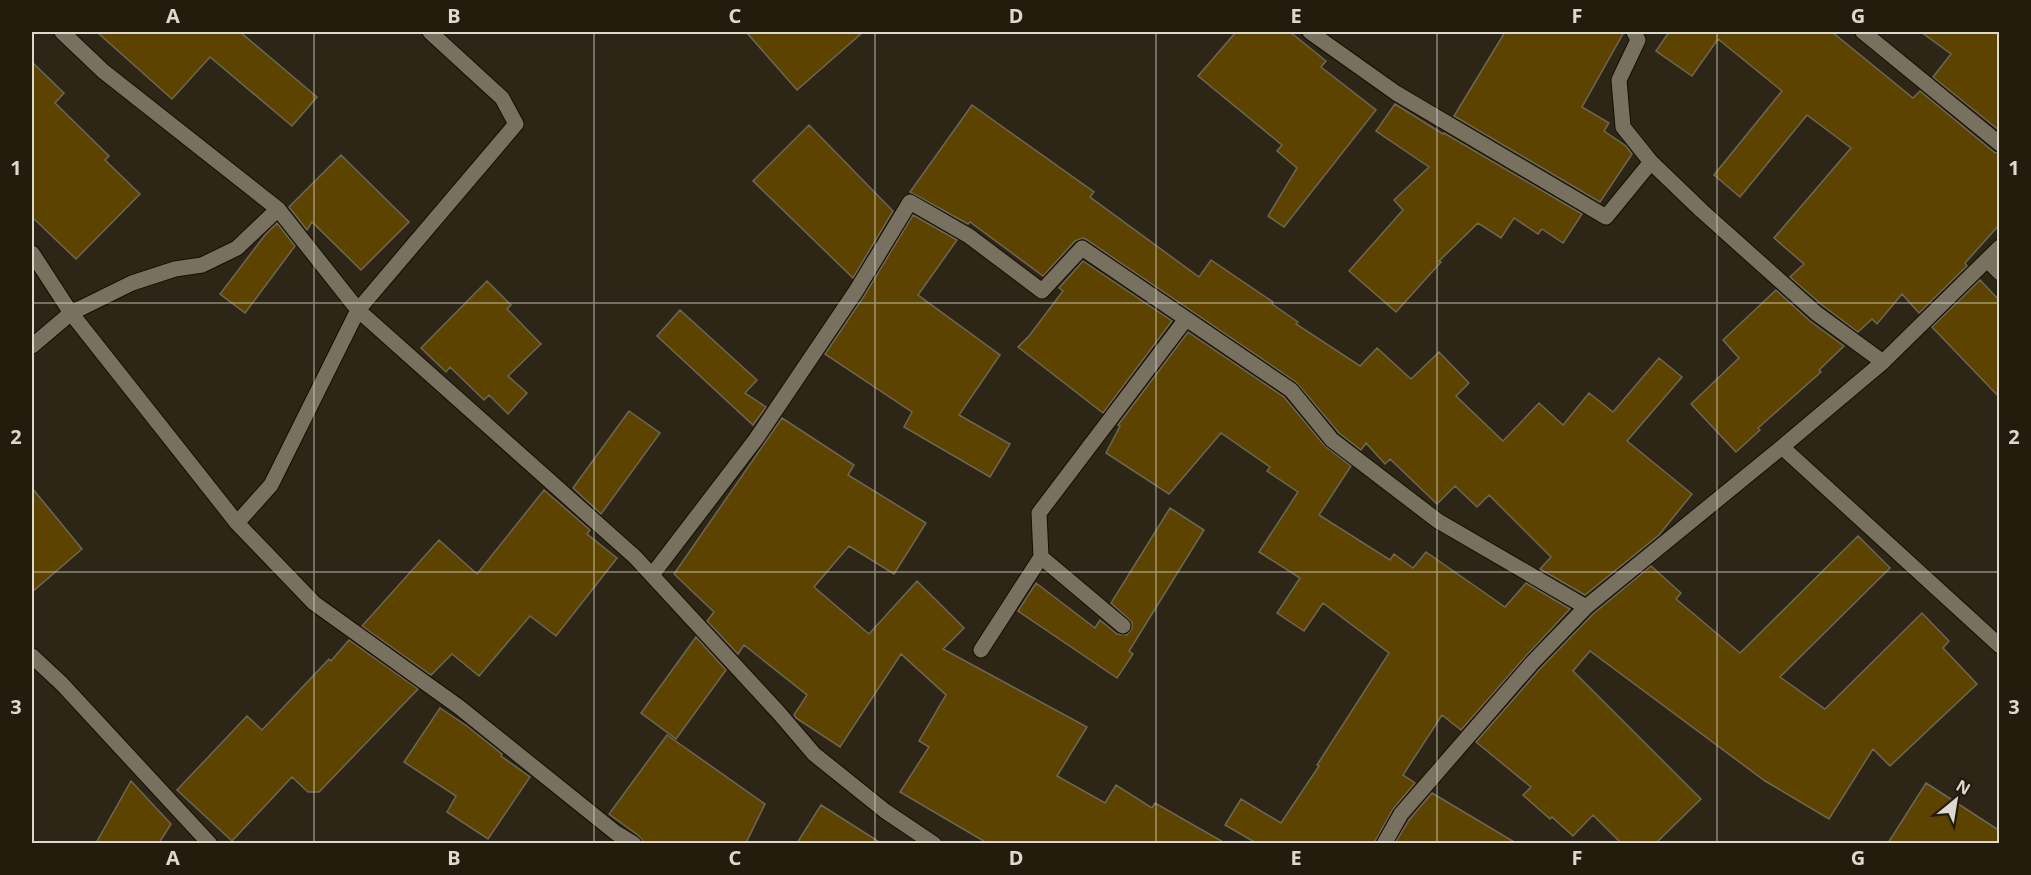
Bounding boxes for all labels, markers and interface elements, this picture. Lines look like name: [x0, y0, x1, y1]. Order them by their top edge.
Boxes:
text: A: [166, 2, 180, 29]
text: B: [447, 2, 461, 29]
text: C: [729, 2, 742, 29]
text: D: [1009, 2, 1023, 29]
text: E: [1290, 2, 1302, 29]
text: F: [1572, 2, 1582, 29]
text: G: [1851, 2, 1865, 29]
text: 1: [10, 154, 22, 181]
text: 1: [2008, 154, 2020, 181]
text: 2: [10, 423, 22, 450]
text: 2: [2008, 423, 2020, 450]
text: 3: [10, 693, 22, 720]
text: 3: [2008, 693, 2020, 720]
north arrow: [1926, 770, 1986, 830]
text: N: [1952, 774, 1975, 800]
text: A: [166, 844, 180, 871]
text: B: [447, 844, 461, 871]
text: C: [729, 844, 742, 871]
text: D: [1009, 844, 1023, 871]
text: E: [1290, 844, 1302, 871]
text: F: [1572, 844, 1582, 871]
text: G: [1851, 844, 1865, 871]

